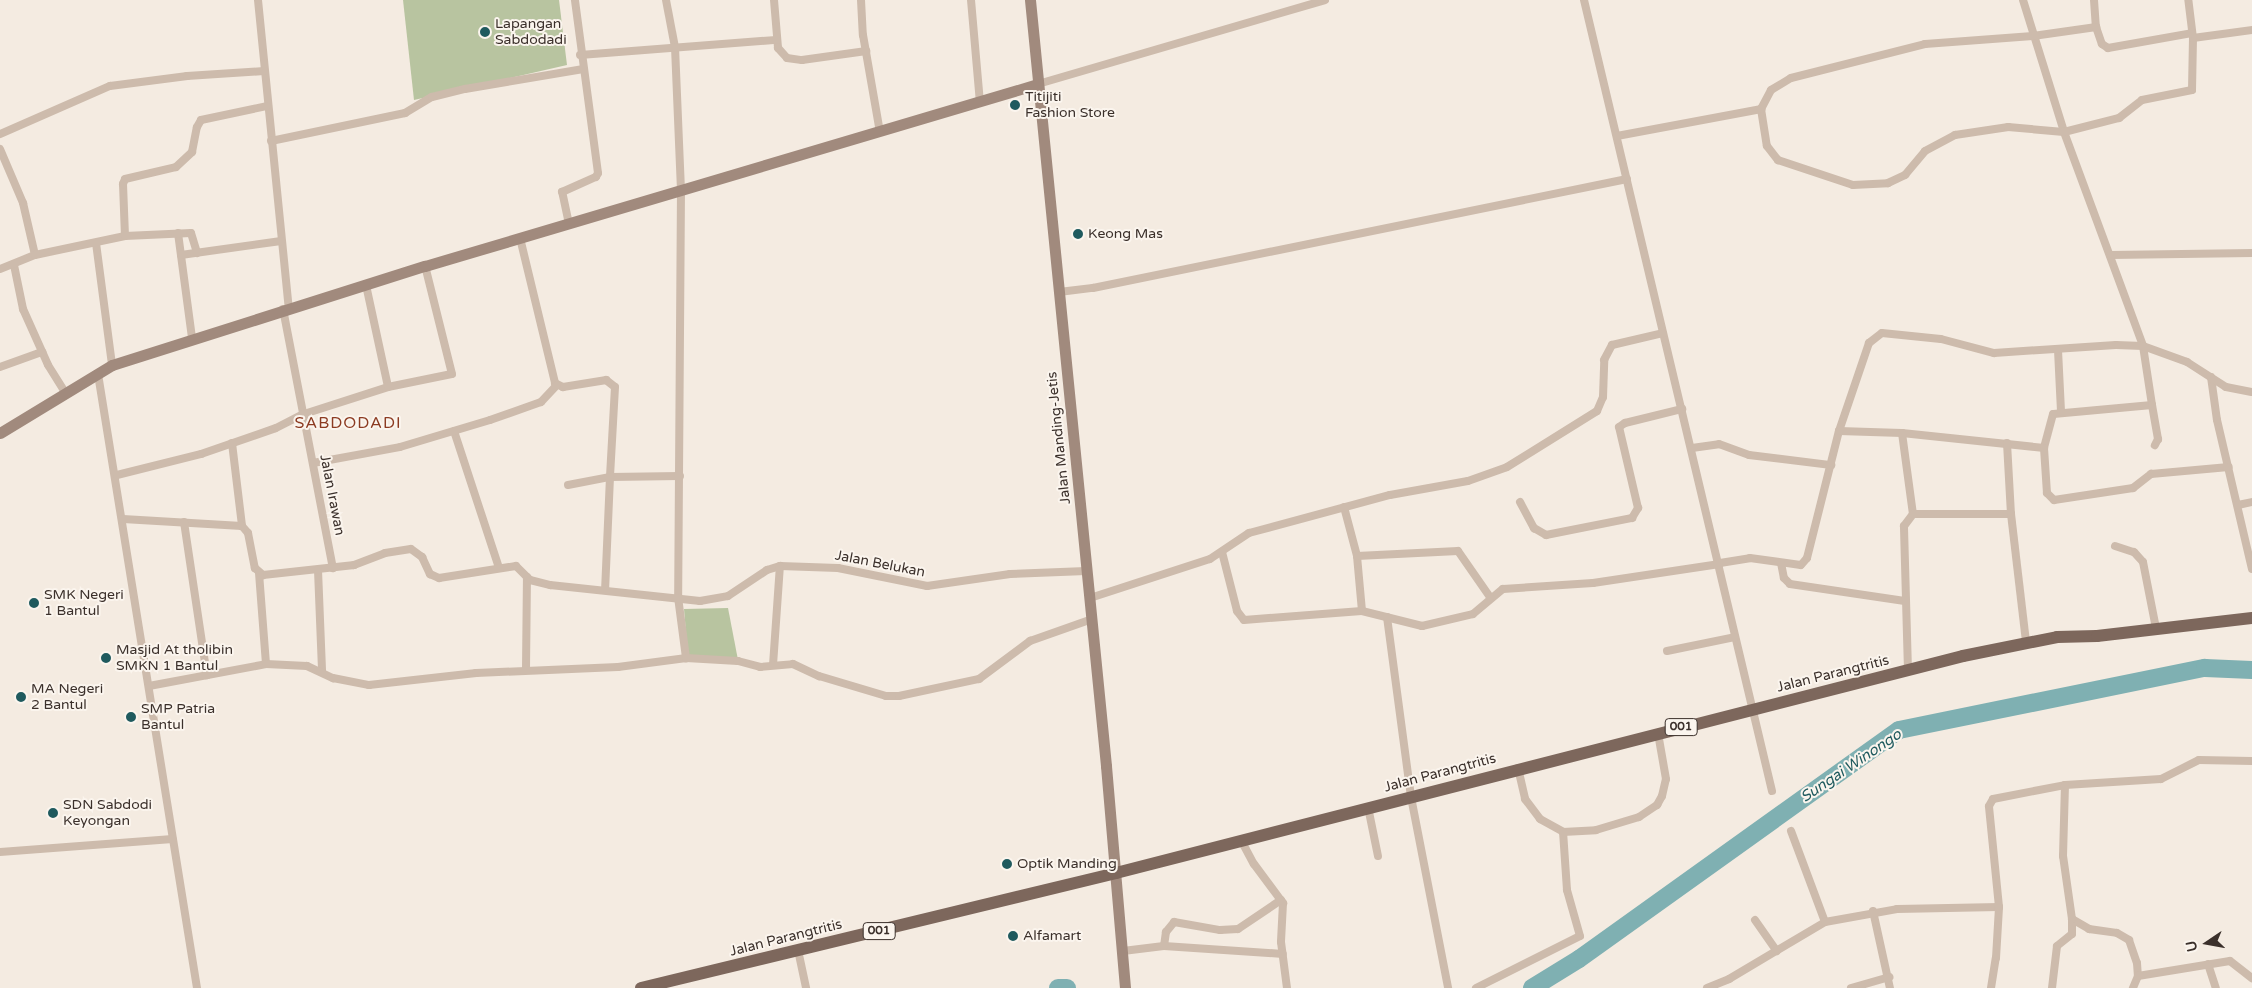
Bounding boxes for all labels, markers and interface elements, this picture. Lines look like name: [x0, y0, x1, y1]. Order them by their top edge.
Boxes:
place label: Lapangan Sabdodadi: [495, 16, 567, 48]
marker: Lapangan Sabdodadi: [479, 26, 491, 38]
place label: Titijiti Fashion Store: [1025, 89, 1115, 121]
marker: Titijiti Fashion Store: [1009, 99, 1021, 111]
place label: Keong Mas: [1088, 226, 1163, 242]
marker: Keong Mas: [1072, 228, 1084, 240]
street label: Jalan Manding-Jetis: [1044, 371, 1074, 505]
district label: SABDODADI: [293, 413, 403, 433]
street label: Jalan Irawan: [316, 453, 348, 537]
street label: Jalan Belukan: [834, 547, 926, 581]
place label: SMK Negeri 1 Bantul: [44, 587, 124, 620]
marker: SMK Negeri 1 Bantul: [28, 597, 40, 609]
place label: Masjid At tholibin SMKN 1 Bantul: [116, 642, 233, 674]
marker: Masjid At tholibin SMKN 1 Bantul: [100, 652, 112, 664]
street label: Jalan Parangtritis: [1775, 652, 1891, 696]
place label: MA Negeri 2 Bantul: [31, 681, 103, 714]
marker: MA Negeri 2 Bantul: [15, 691, 27, 703]
place label: SMP Patria Bantul: [141, 701, 215, 734]
marker: SMP Patria Bantul: [125, 711, 137, 723]
road number: 001: [1664, 718, 1698, 736]
water label: Sungai Winongo: [1797, 726, 1905, 806]
street label: Jalan Parangtritis: [1382, 750, 1498, 796]
place label: SDN Sabdodi Keyongan: [63, 797, 152, 830]
marker: SDN Sabdodi Keyongan: [47, 807, 59, 819]
place label: Optik Manding: [1017, 856, 1117, 872]
marker: Optik Manding: [1001, 858, 1013, 870]
street label: Jalan Parangtritis: [728, 916, 844, 960]
north arrow: [2182, 918, 2232, 968]
road number: 001: [862, 921, 896, 940]
place label: Alfamart: [1023, 928, 1081, 944]
marker: Alfamart: [1007, 930, 1019, 942]
text: U: [2182, 939, 2201, 953]

